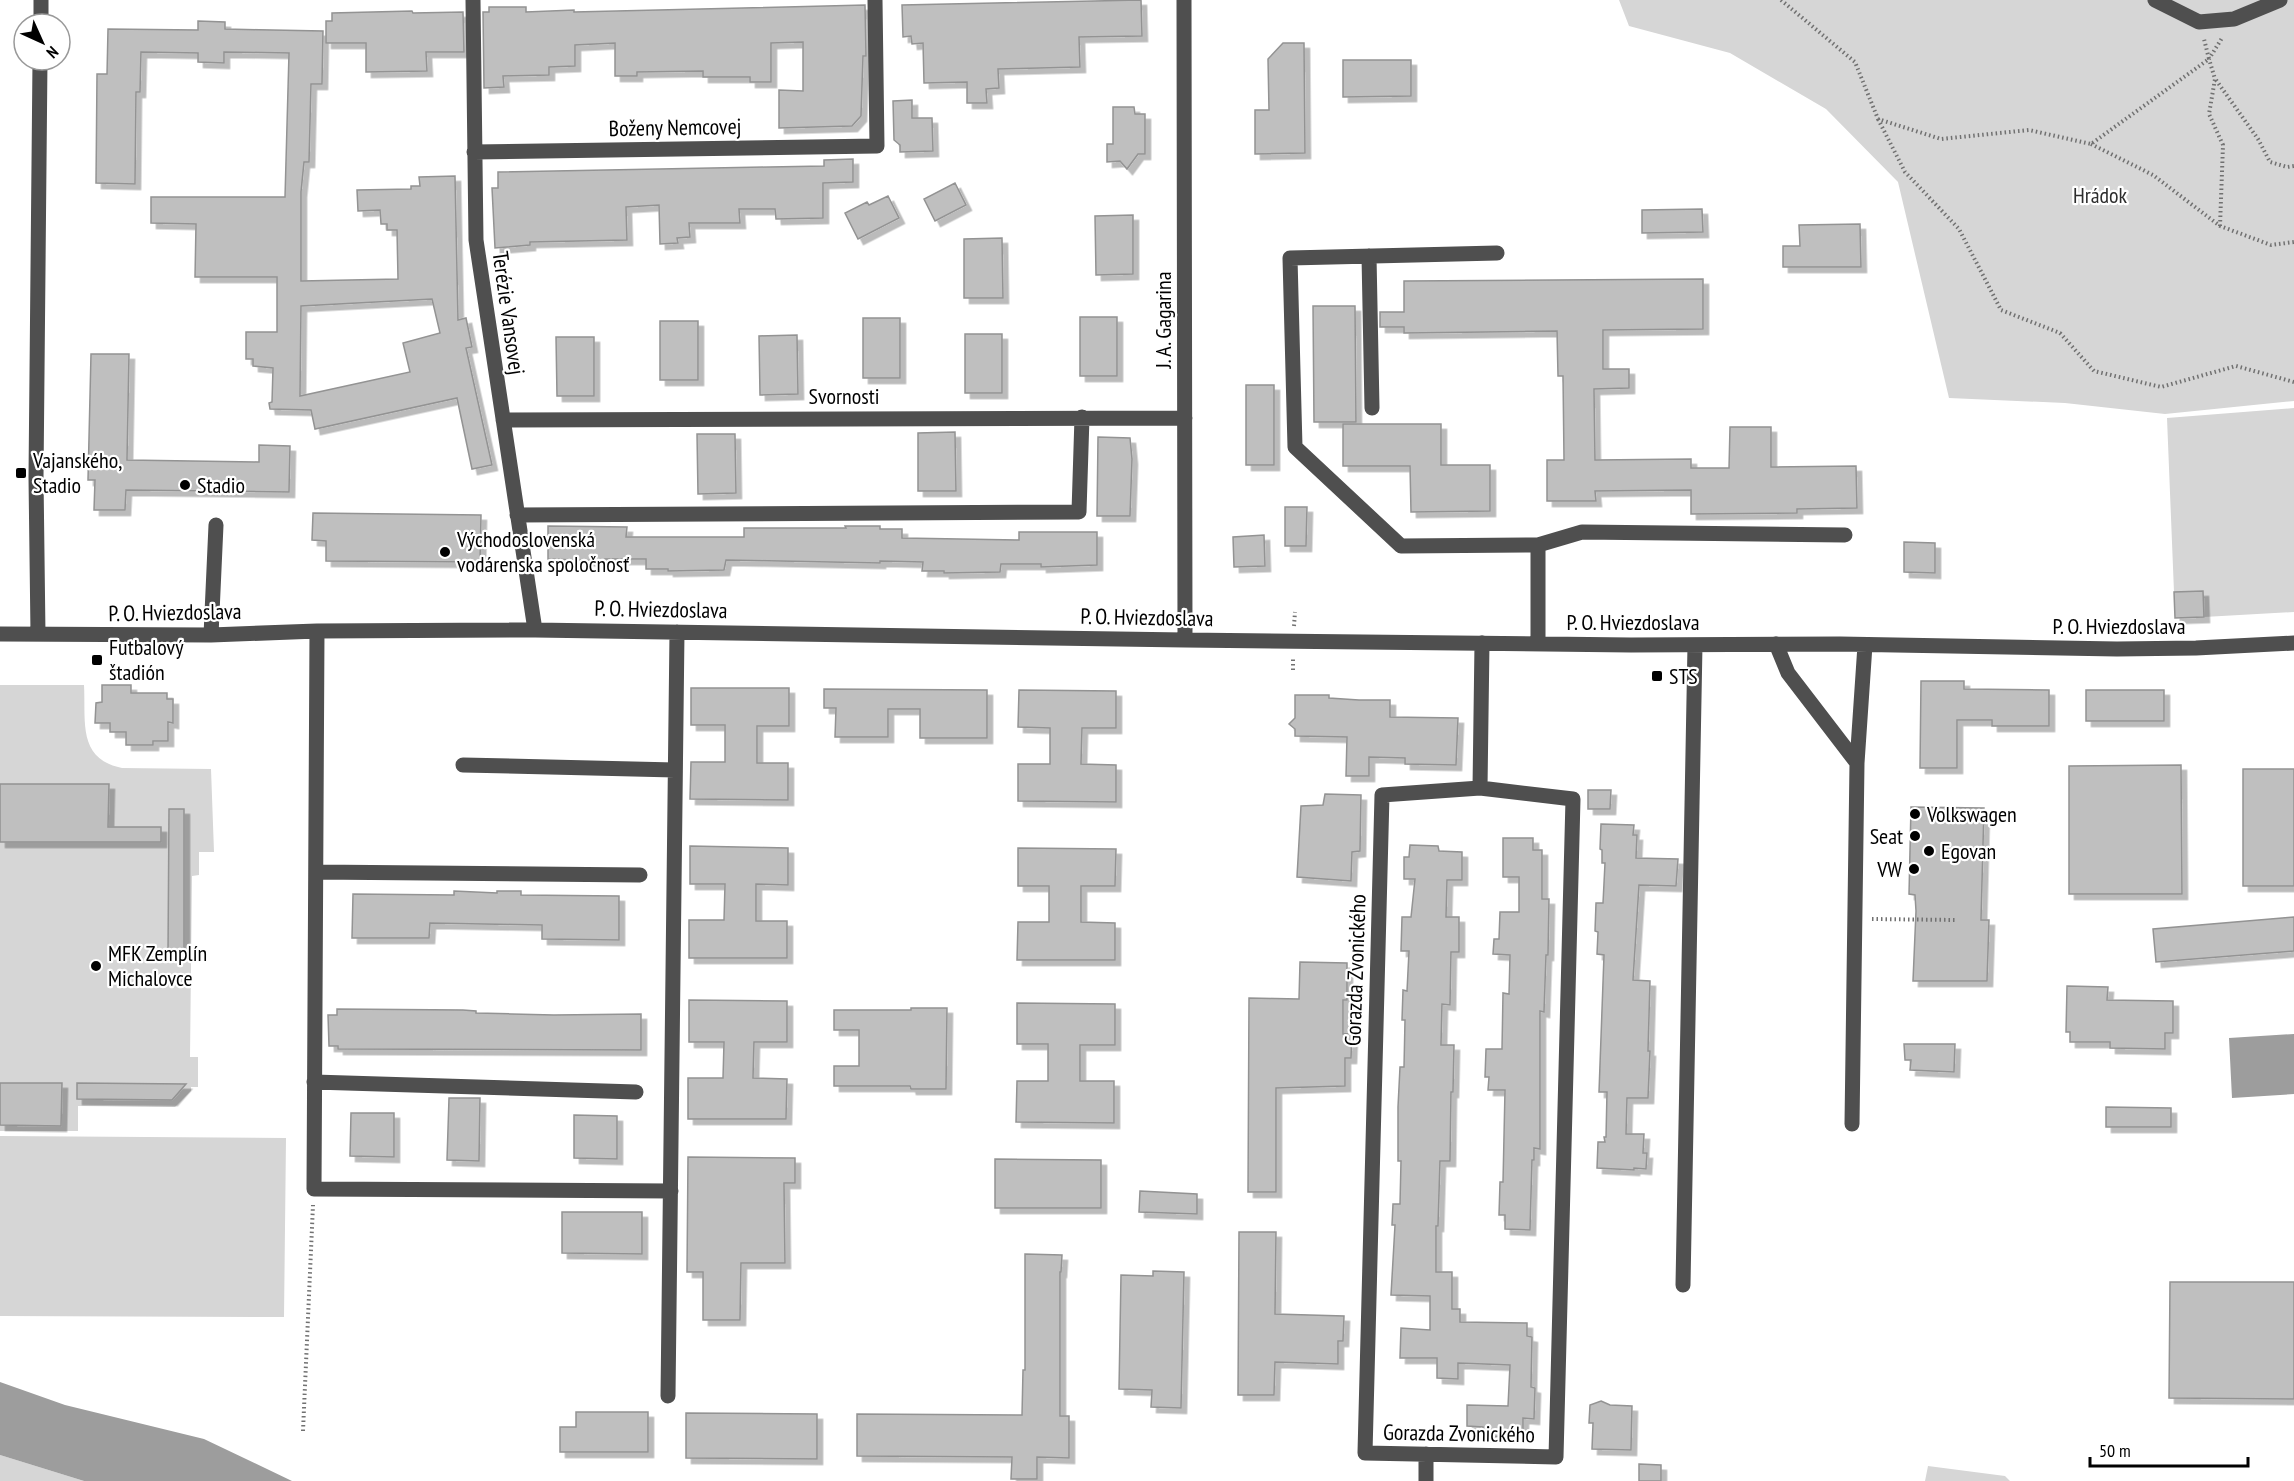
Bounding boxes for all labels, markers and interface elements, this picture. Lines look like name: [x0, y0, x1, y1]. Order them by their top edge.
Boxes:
north arrow: [12, 12, 72, 72]
text: N: [42, 42, 63, 63]
street label: Boženy Nemcovej: [608, 112, 742, 142]
park label: Hrádok: [2073, 181, 2128, 209]
street label: Terézie Vansovej: [486, 249, 532, 377]
street label: J. A. Gagarina: [1149, 272, 1177, 370]
street label: Svornosti: [809, 382, 879, 410]
place label: Vajanského, Stadio: [32, 446, 122, 499]
marker: Vajanského, Stadio: [14, 466, 28, 480]
place label: Stadio: [197, 471, 245, 499]
marker: Stadio: [178, 478, 192, 492]
place label: Východoslovenská vodárenska spoločnosť: [456, 525, 629, 578]
marker: Východoslovenská vodárenska spoločnosť: [438, 545, 452, 559]
street label: P. O. Hviezdoslava: [594, 594, 728, 624]
street label: P. O. Hviezdoslava: [108, 597, 242, 627]
street label: P. O. Hviezdoslava: [1080, 602, 1214, 632]
street label: P. O. Hviezdoslava: [1566, 608, 1700, 636]
street label: P. O. Hviezdoslava: [2052, 612, 2186, 640]
place label: Futbalový štadión: [109, 633, 184, 686]
marker: Futbalový štadión: [90, 653, 104, 667]
place label: STS: [1669, 662, 1698, 690]
marker: STS: [1650, 669, 1664, 683]
place label: Volkswagen: [1926, 800, 2017, 828]
marker: Volkswagen: [1908, 807, 1922, 821]
place label: Seat: [1870, 822, 1903, 850]
marker: Seat: [1908, 829, 1922, 843]
place label: Egovan: [1941, 837, 1996, 865]
marker: Egovan: [1922, 844, 1936, 858]
place label: VW: [1876, 855, 1902, 883]
marker: VW: [1907, 862, 1921, 876]
street label: Gorazda Zvonického: [1338, 894, 1372, 1046]
place label: MFK Zemplín Michalovce: [108, 939, 207, 992]
marker: MFK Zemplín Michalovce: [89, 959, 103, 973]
street label: Gorazda Zvonického: [1383, 1418, 1535, 1448]
scale bar: [2090, 1430, 2248, 1468]
text: 50 m: [2099, 1439, 2131, 1462]

